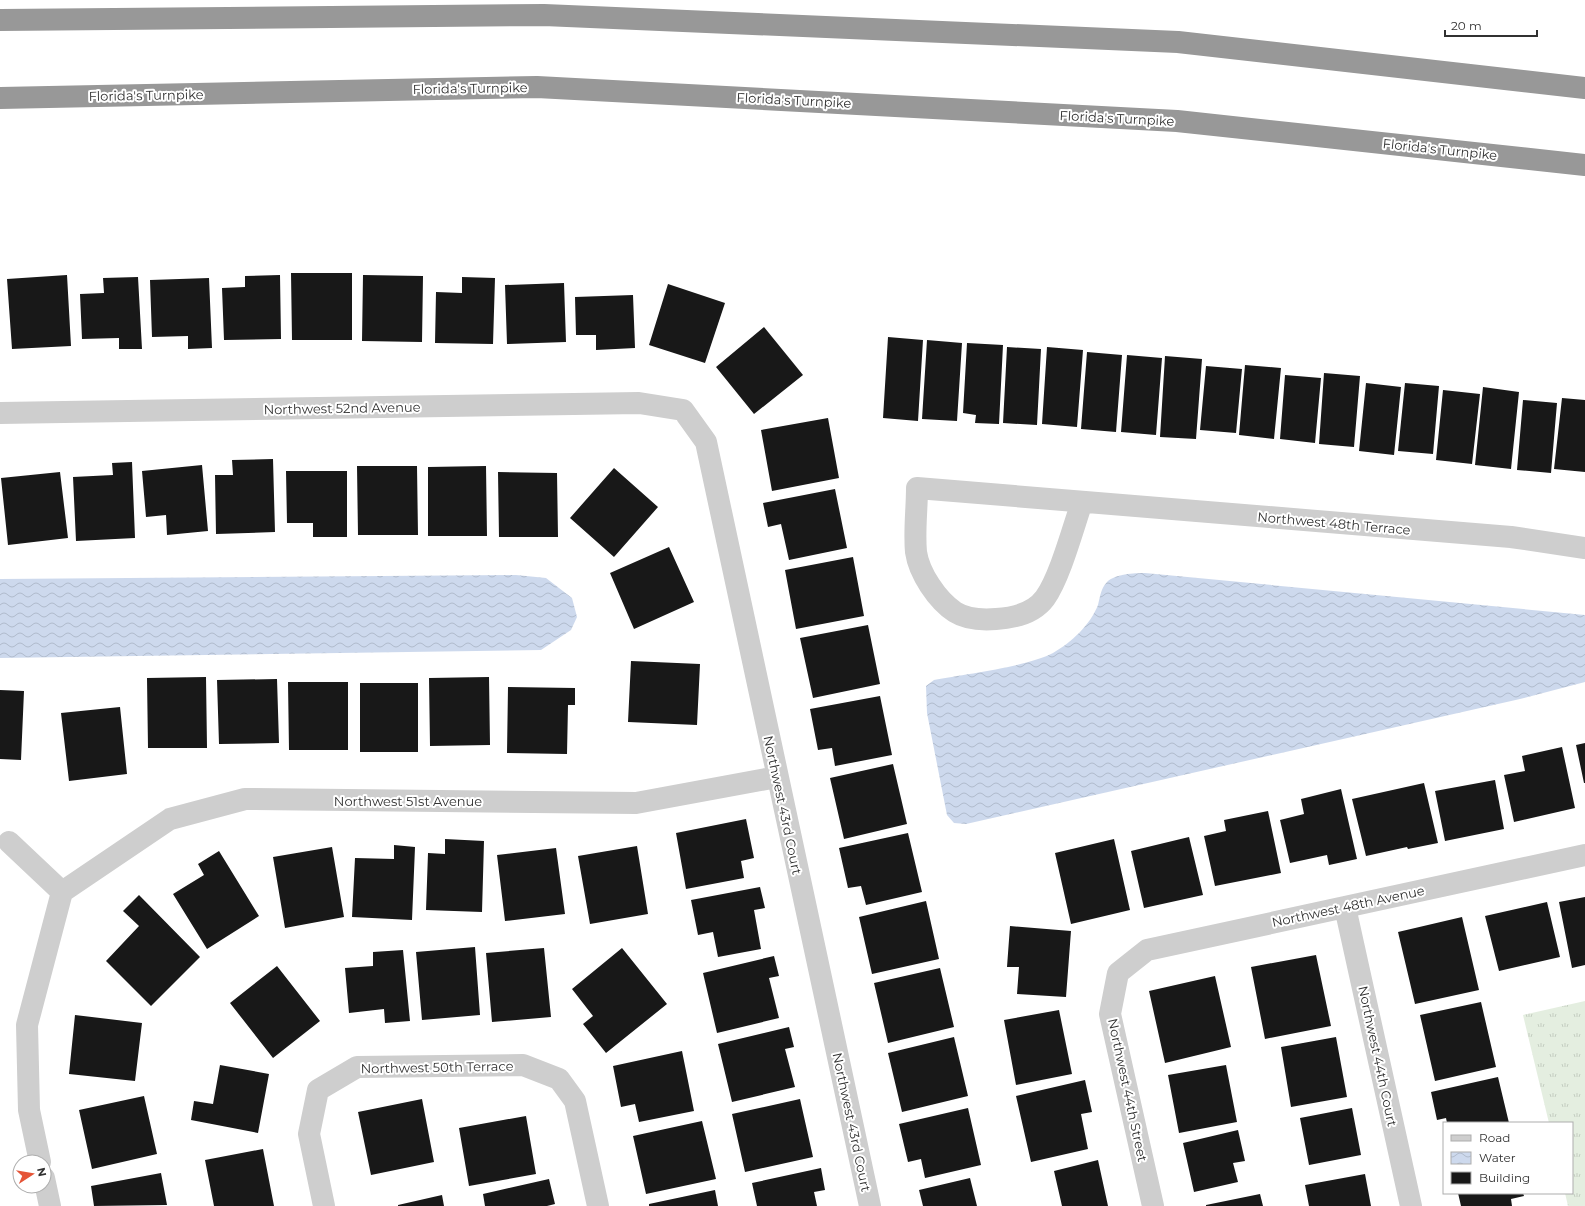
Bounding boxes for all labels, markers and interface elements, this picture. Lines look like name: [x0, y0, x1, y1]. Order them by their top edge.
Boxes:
scale bar: [1445, 12, 1537, 38]
text: 20 m: [1451, 18, 1482, 33]
street label: Florida's Turnpike: [412, 79, 528, 97]
street label: Florida's Turnpike: [88, 86, 204, 104]
street label: Florida's Turnpike: [736, 89, 852, 111]
street label: Florida's Turnpike: [1059, 107, 1175, 129]
street label: Florida's Turnpike: [1382, 135, 1498, 163]
street label: Northwest 52nd Avenue: [263, 399, 421, 417]
street label: Northwest 48th Terrace: [1257, 508, 1411, 538]
street label: Northwest 43rd Court: [760, 734, 806, 876]
street label: Northwest 51st Avenue: [334, 793, 482, 809]
street label: Northwest 48th Avenue: [1270, 882, 1426, 930]
street label: Northwest 44th Court: [1355, 984, 1401, 1128]
street label: Northwest 44th Street: [1105, 1017, 1151, 1163]
street label: Northwest 43rd Court: [829, 1051, 875, 1193]
street label: Northwest 50th Terrace: [360, 1058, 514, 1076]
legend: [1443, 1122, 1573, 1194]
text: Road: [1479, 1130, 1510, 1145]
text: Water: [1479, 1150, 1516, 1165]
north arrow: [12, 1154, 52, 1194]
text: N: [34, 1166, 50, 1178]
text: Building: [1479, 1170, 1530, 1185]

